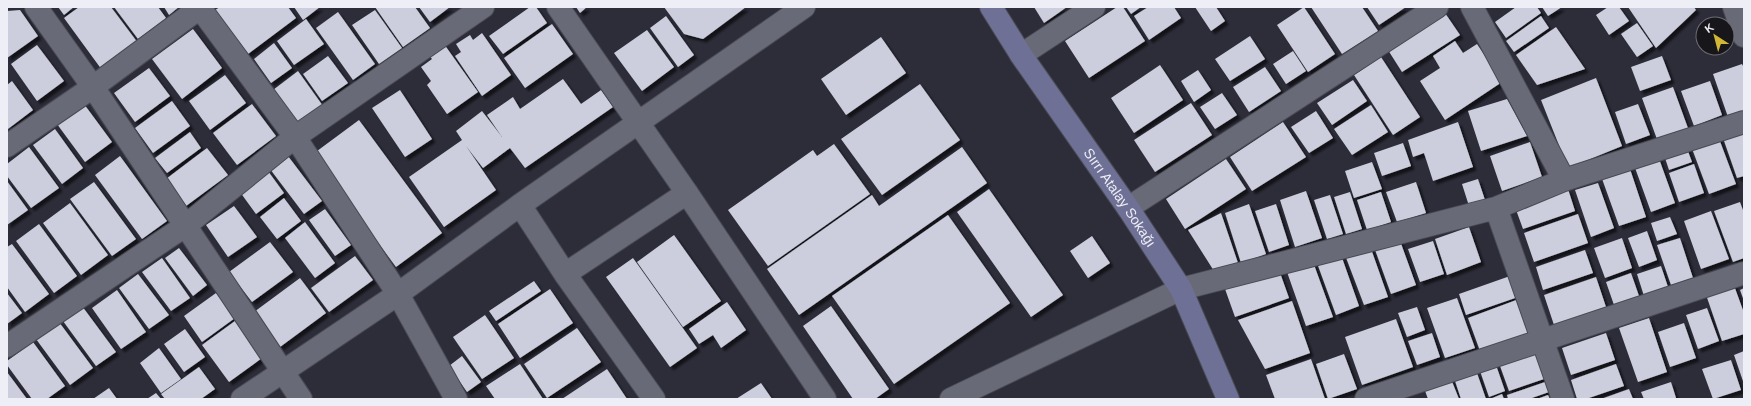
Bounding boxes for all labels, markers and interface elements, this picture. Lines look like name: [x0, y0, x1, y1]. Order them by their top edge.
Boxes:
north arrow: [1695, 16, 1735, 56]
text: K: [1702, 21, 1716, 35]
street label: Sırrı Atalay Sokağı: [1081, 145, 1159, 250]

